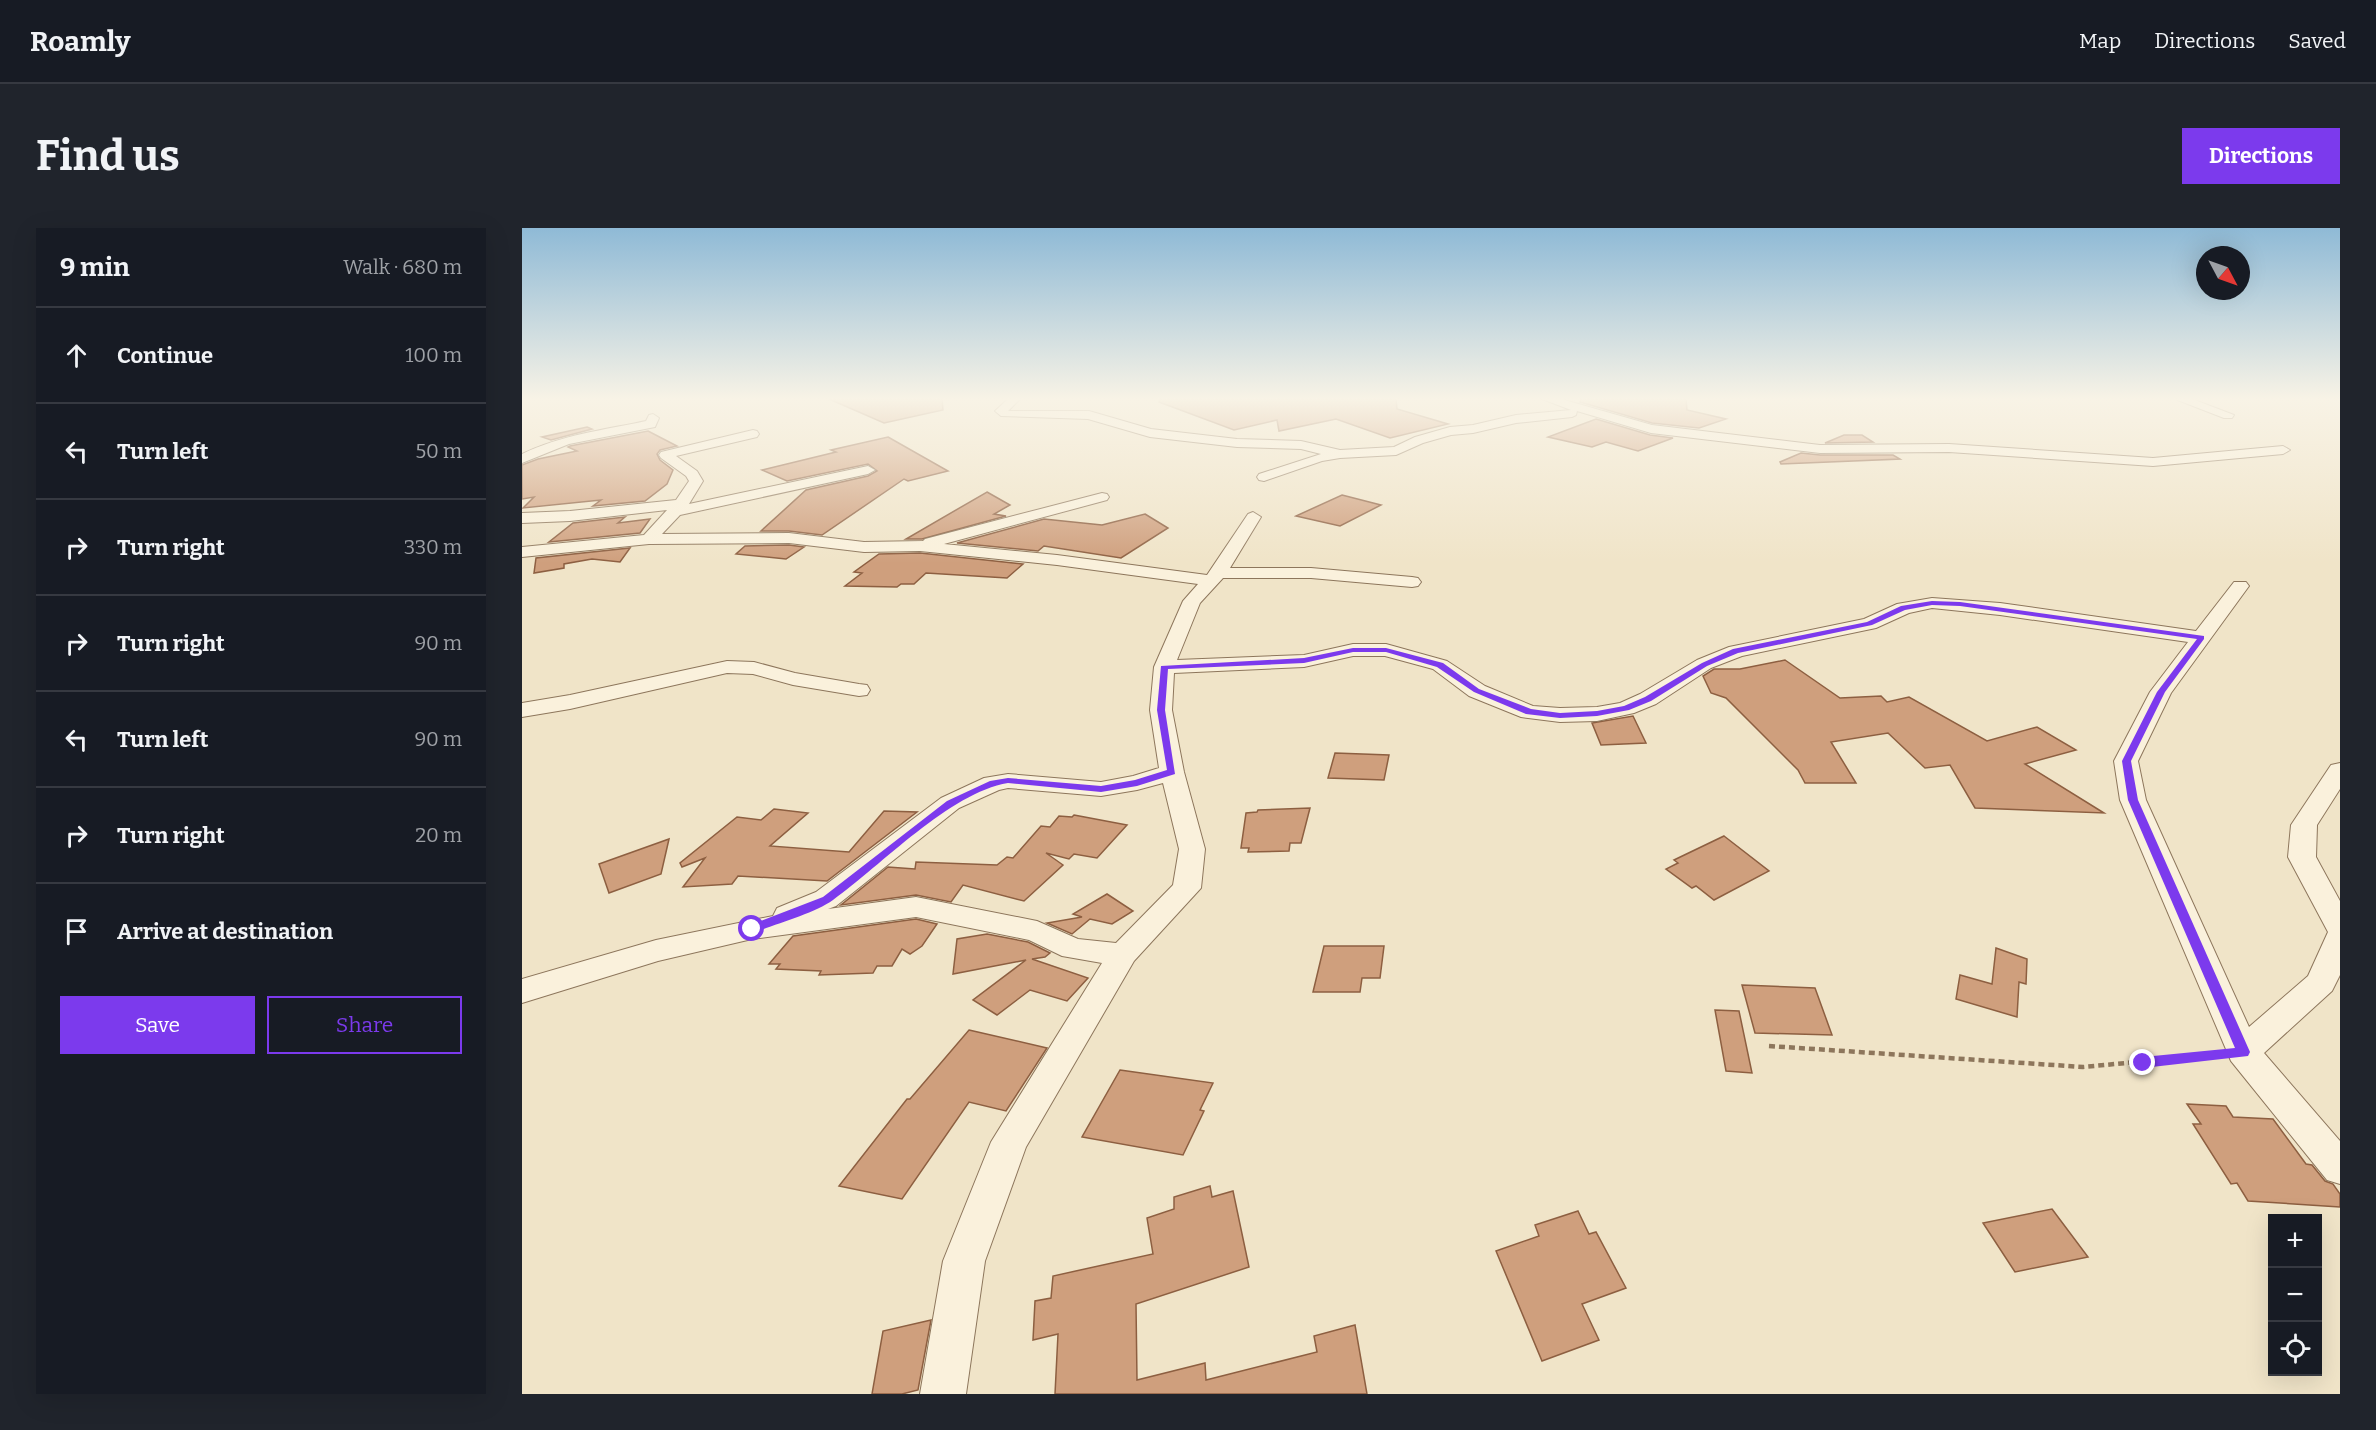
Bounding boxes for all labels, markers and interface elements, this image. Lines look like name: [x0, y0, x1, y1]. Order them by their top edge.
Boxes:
text: Roamly: [30, 25, 131, 58]
text: Map: [2079, 28, 2121, 54]
text: Directions: [2154, 28, 2255, 54]
text: Saved: [2288, 28, 2346, 54]
button: Directions: [2182, 128, 2340, 184]
text: Find us: [36, 131, 180, 181]
north arrow: [2196, 246, 2250, 300]
text: 9 min: [60, 252, 130, 283]
text: Walk · 680 m: [343, 255, 462, 279]
icon: ahead: [60, 339, 93, 372]
text: Continue: [117, 342, 213, 369]
text: 100 m: [405, 343, 462, 367]
icon: left: [60, 435, 93, 468]
text: Turn left: [117, 438, 209, 465]
text: 50 m: [415, 439, 462, 463]
icon: right: [60, 531, 93, 564]
text: Turn right: [117, 534, 225, 561]
text: 330 m: [404, 535, 462, 559]
icon: right: [60, 627, 93, 660]
text: Turn right: [117, 630, 225, 657]
text: 90 m: [414, 631, 462, 655]
icon: left: [60, 723, 93, 756]
text: Turn left: [117, 726, 209, 753]
text: 90 m: [414, 727, 462, 751]
icon: right: [60, 819, 93, 852]
text: Turn right: [117, 822, 225, 849]
text: 20 m: [415, 823, 462, 847]
icon: arrive: [60, 915, 93, 948]
route start: [738, 915, 764, 941]
text: Arrive at destination: [117, 918, 333, 945]
button: Save: [60, 996, 255, 1054]
button: Share: [267, 996, 462, 1054]
route end: [2129, 1049, 2155, 1075]
map controls: [2268, 1214, 2322, 1376]
button: +: [2268, 1214, 2322, 1268]
button: −: [2268, 1268, 2322, 1322]
button: locate: [2268, 1322, 2322, 1376]

